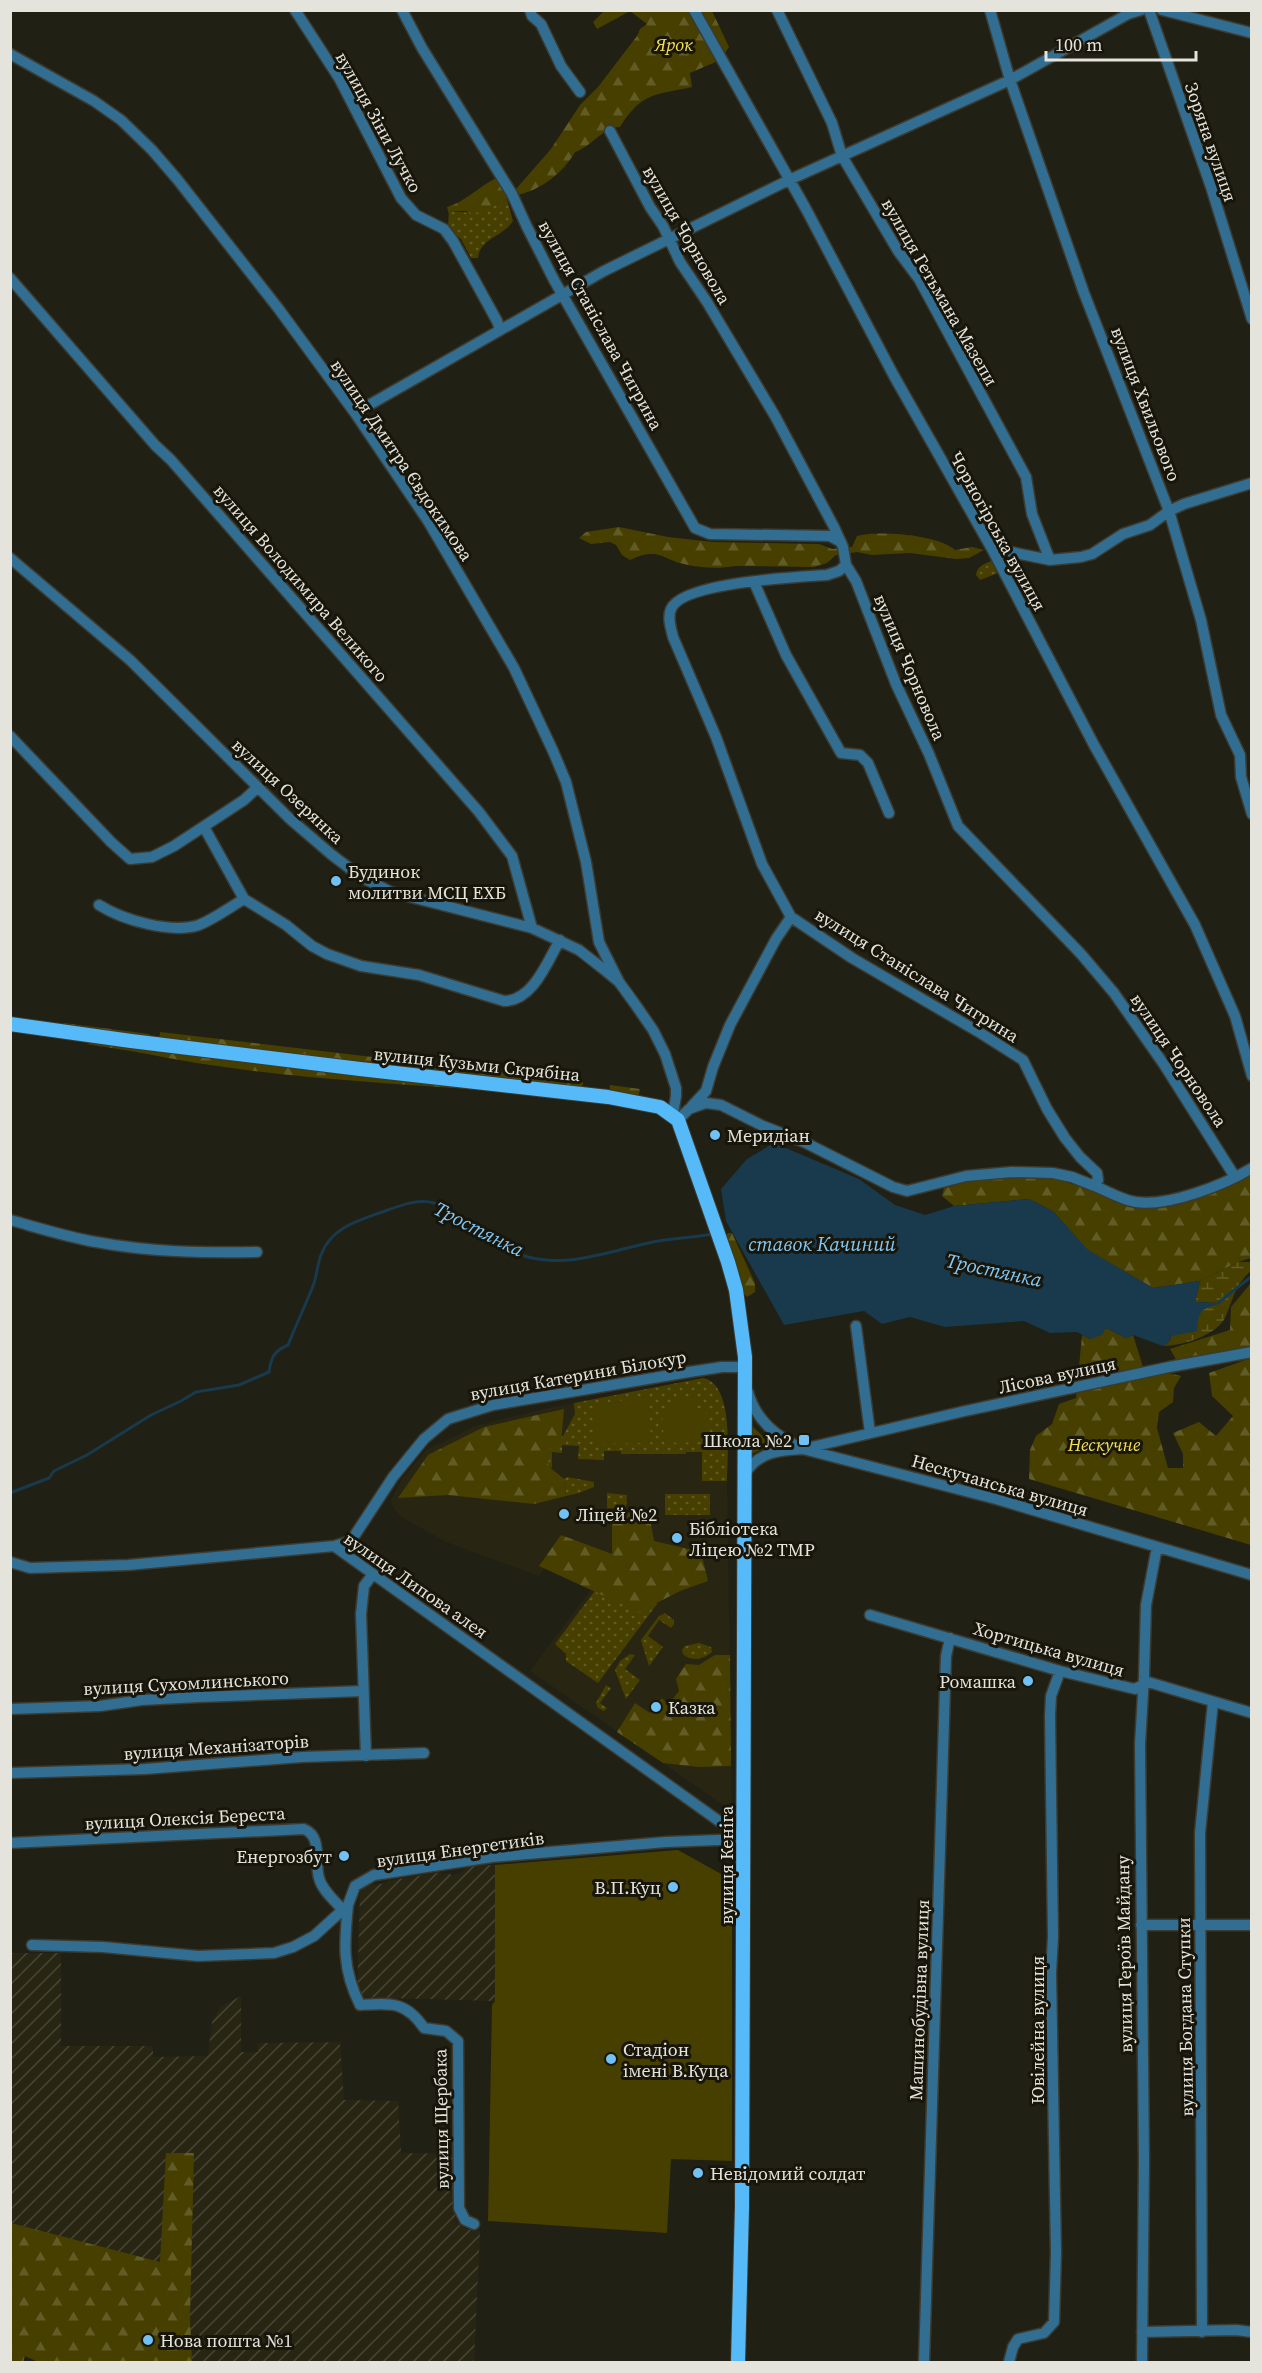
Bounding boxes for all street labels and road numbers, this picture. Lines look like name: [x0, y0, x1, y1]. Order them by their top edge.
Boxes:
street label: вулиця Зіни Лучко: [330, 47, 428, 197]
street label: Зоряна вулиця: [1179, 79, 1243, 205]
street label: вулиця Чорновола: [637, 161, 737, 310]
street label: вулиця Гетьмана Мазепи: [876, 193, 1004, 391]
street label: вулиця Станіслава Чигрина: [533, 216, 670, 435]
street label: вулиця Хвильового: [1105, 323, 1187, 485]
street label: вулиця Дмитра Євдокимова: [325, 354, 480, 567]
street label: Чорногірська вулиця: [944, 447, 1052, 615]
street label: вулиця Володимира Великого: [208, 479, 394, 688]
street label: вулиця Чорновола: [868, 590, 952, 745]
street label: вулиця Озерянка: [227, 733, 350, 850]
street label: вулиця Станіслава Чигрина: [810, 902, 1024, 1049]
street label: вулиця Чорновола: [1125, 988, 1234, 1133]
street label: вулиця Кузьми Скрябіна: [373, 1041, 582, 1087]
street label: вулиця Катерини Білокур: [468, 1344, 688, 1406]
street label: Лісова вулиця: [996, 1350, 1118, 1400]
street label: Нескучанська вулиця: [909, 1448, 1091, 1522]
street label: вулиця Липова алея: [339, 1526, 493, 1644]
street label: Хортицька вулиця: [971, 1615, 1127, 1683]
street label: вулиця Сухомлинського: [83, 1665, 290, 1701]
street label: вулиця Механізаторів: [123, 1728, 309, 1766]
street label: вулиця Олексія Береста: [84, 1800, 287, 1836]
street label: вулиця Кеніга: [714, 1805, 739, 1924]
street label: вулиця Енергетиків: [375, 1825, 545, 1873]
street label: вулиця Героїв Майдану: [1110, 1854, 1138, 2053]
street label: Машинобудівна вулиця: [903, 1899, 935, 2101]
street label: вулиця Богдана Ступки: [1171, 1917, 1199, 2117]
street label: Ювілейна вулиця: [1025, 1956, 1050, 2104]
street label: вулиця Щербака: [427, 2048, 455, 2189]

